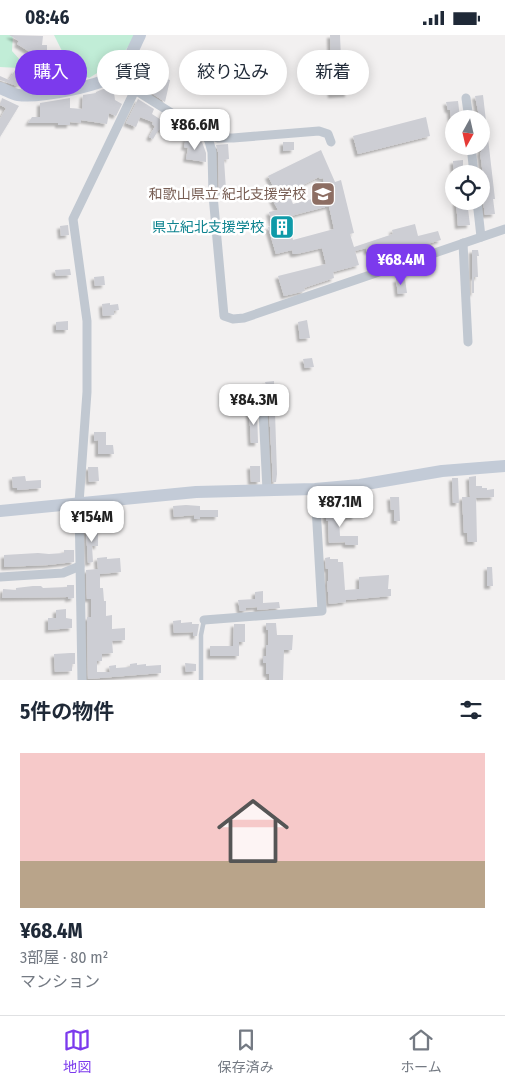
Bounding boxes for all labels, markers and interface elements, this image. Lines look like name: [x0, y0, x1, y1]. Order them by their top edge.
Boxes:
text: 08:46: [25, 6, 69, 29]
chip: 購入: [15, 50, 87, 95]
chip: 賃貸: [97, 50, 169, 95]
chip: 絞り込み: [179, 50, 287, 95]
chip: 新着: [297, 50, 369, 95]
pin: ¥86.6M: [154, 109, 236, 151]
north arrow: [445, 110, 490, 155]
map controls: [445, 110, 490, 210]
text: ¥86.6M: [171, 115, 219, 134]
button: locate: [445, 165, 490, 210]
school or university icon: 和歌山県立 紀北支援学校: [310, 181, 336, 207]
place label: 和歌山県立 紀北支援学校: [149, 186, 306, 203]
building icon: 県立紀北支援学校: [269, 214, 295, 240]
place label: 県立紀北支援学校: [152, 219, 264, 236]
pin: ¥68.4M: [360, 243, 442, 286]
text: ¥68.4M: [377, 250, 425, 269]
pin: ¥84.3M: [213, 383, 295, 426]
text: ¥84.3M: [230, 390, 278, 409]
pin: ¥87.1M: [299, 485, 381, 528]
text: ¥87.1M: [318, 492, 362, 511]
pin: ¥154M: [57, 501, 127, 543]
text: ¥154M: [71, 507, 113, 526]
icon: filters: [457, 696, 485, 724]
text: 5件の物件: [20, 699, 114, 725]
icon: home: [208, 786, 298, 876]
text: ¥68.4M: [20, 918, 83, 944]
text: 3部屋 · 80 m²: [20, 948, 108, 967]
text: マンション: [20, 972, 100, 991]
tab: 地図: [63, 1026, 91, 1076]
tab: 保存済み: [218, 1026, 274, 1076]
tab: ホーム: [400, 1026, 442, 1076]

